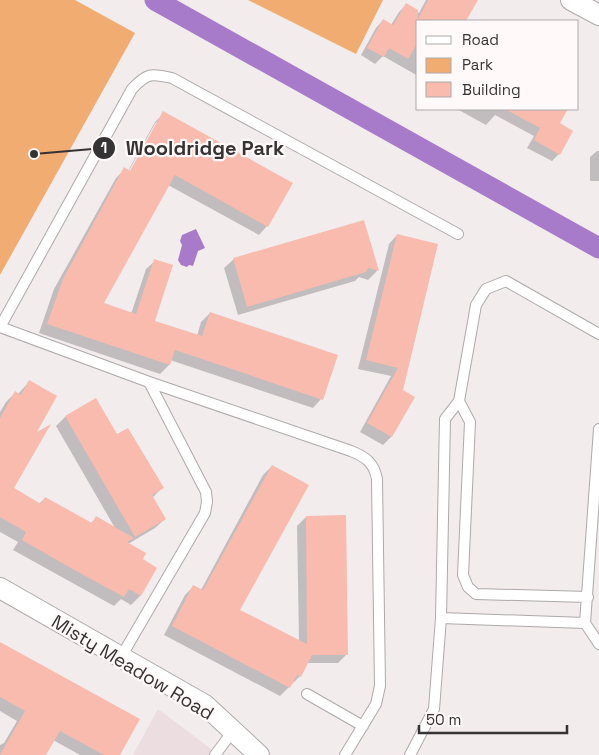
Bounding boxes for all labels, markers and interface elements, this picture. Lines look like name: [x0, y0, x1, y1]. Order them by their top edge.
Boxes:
legend: [416, 20, 579, 110]
text: Road: [462, 30, 499, 49]
text: Park: [462, 55, 493, 74]
text: Building: [462, 80, 521, 99]
callout: Wooldridge Park: [91, 130, 294, 165]
text: Wooldridge Park: [126, 135, 284, 161]
text: 1: [101, 138, 107, 157]
street label: Misty Meadow Road: [47, 609, 218, 726]
scale bar: [419, 702, 566, 734]
text: 50 m: [426, 710, 461, 729]

